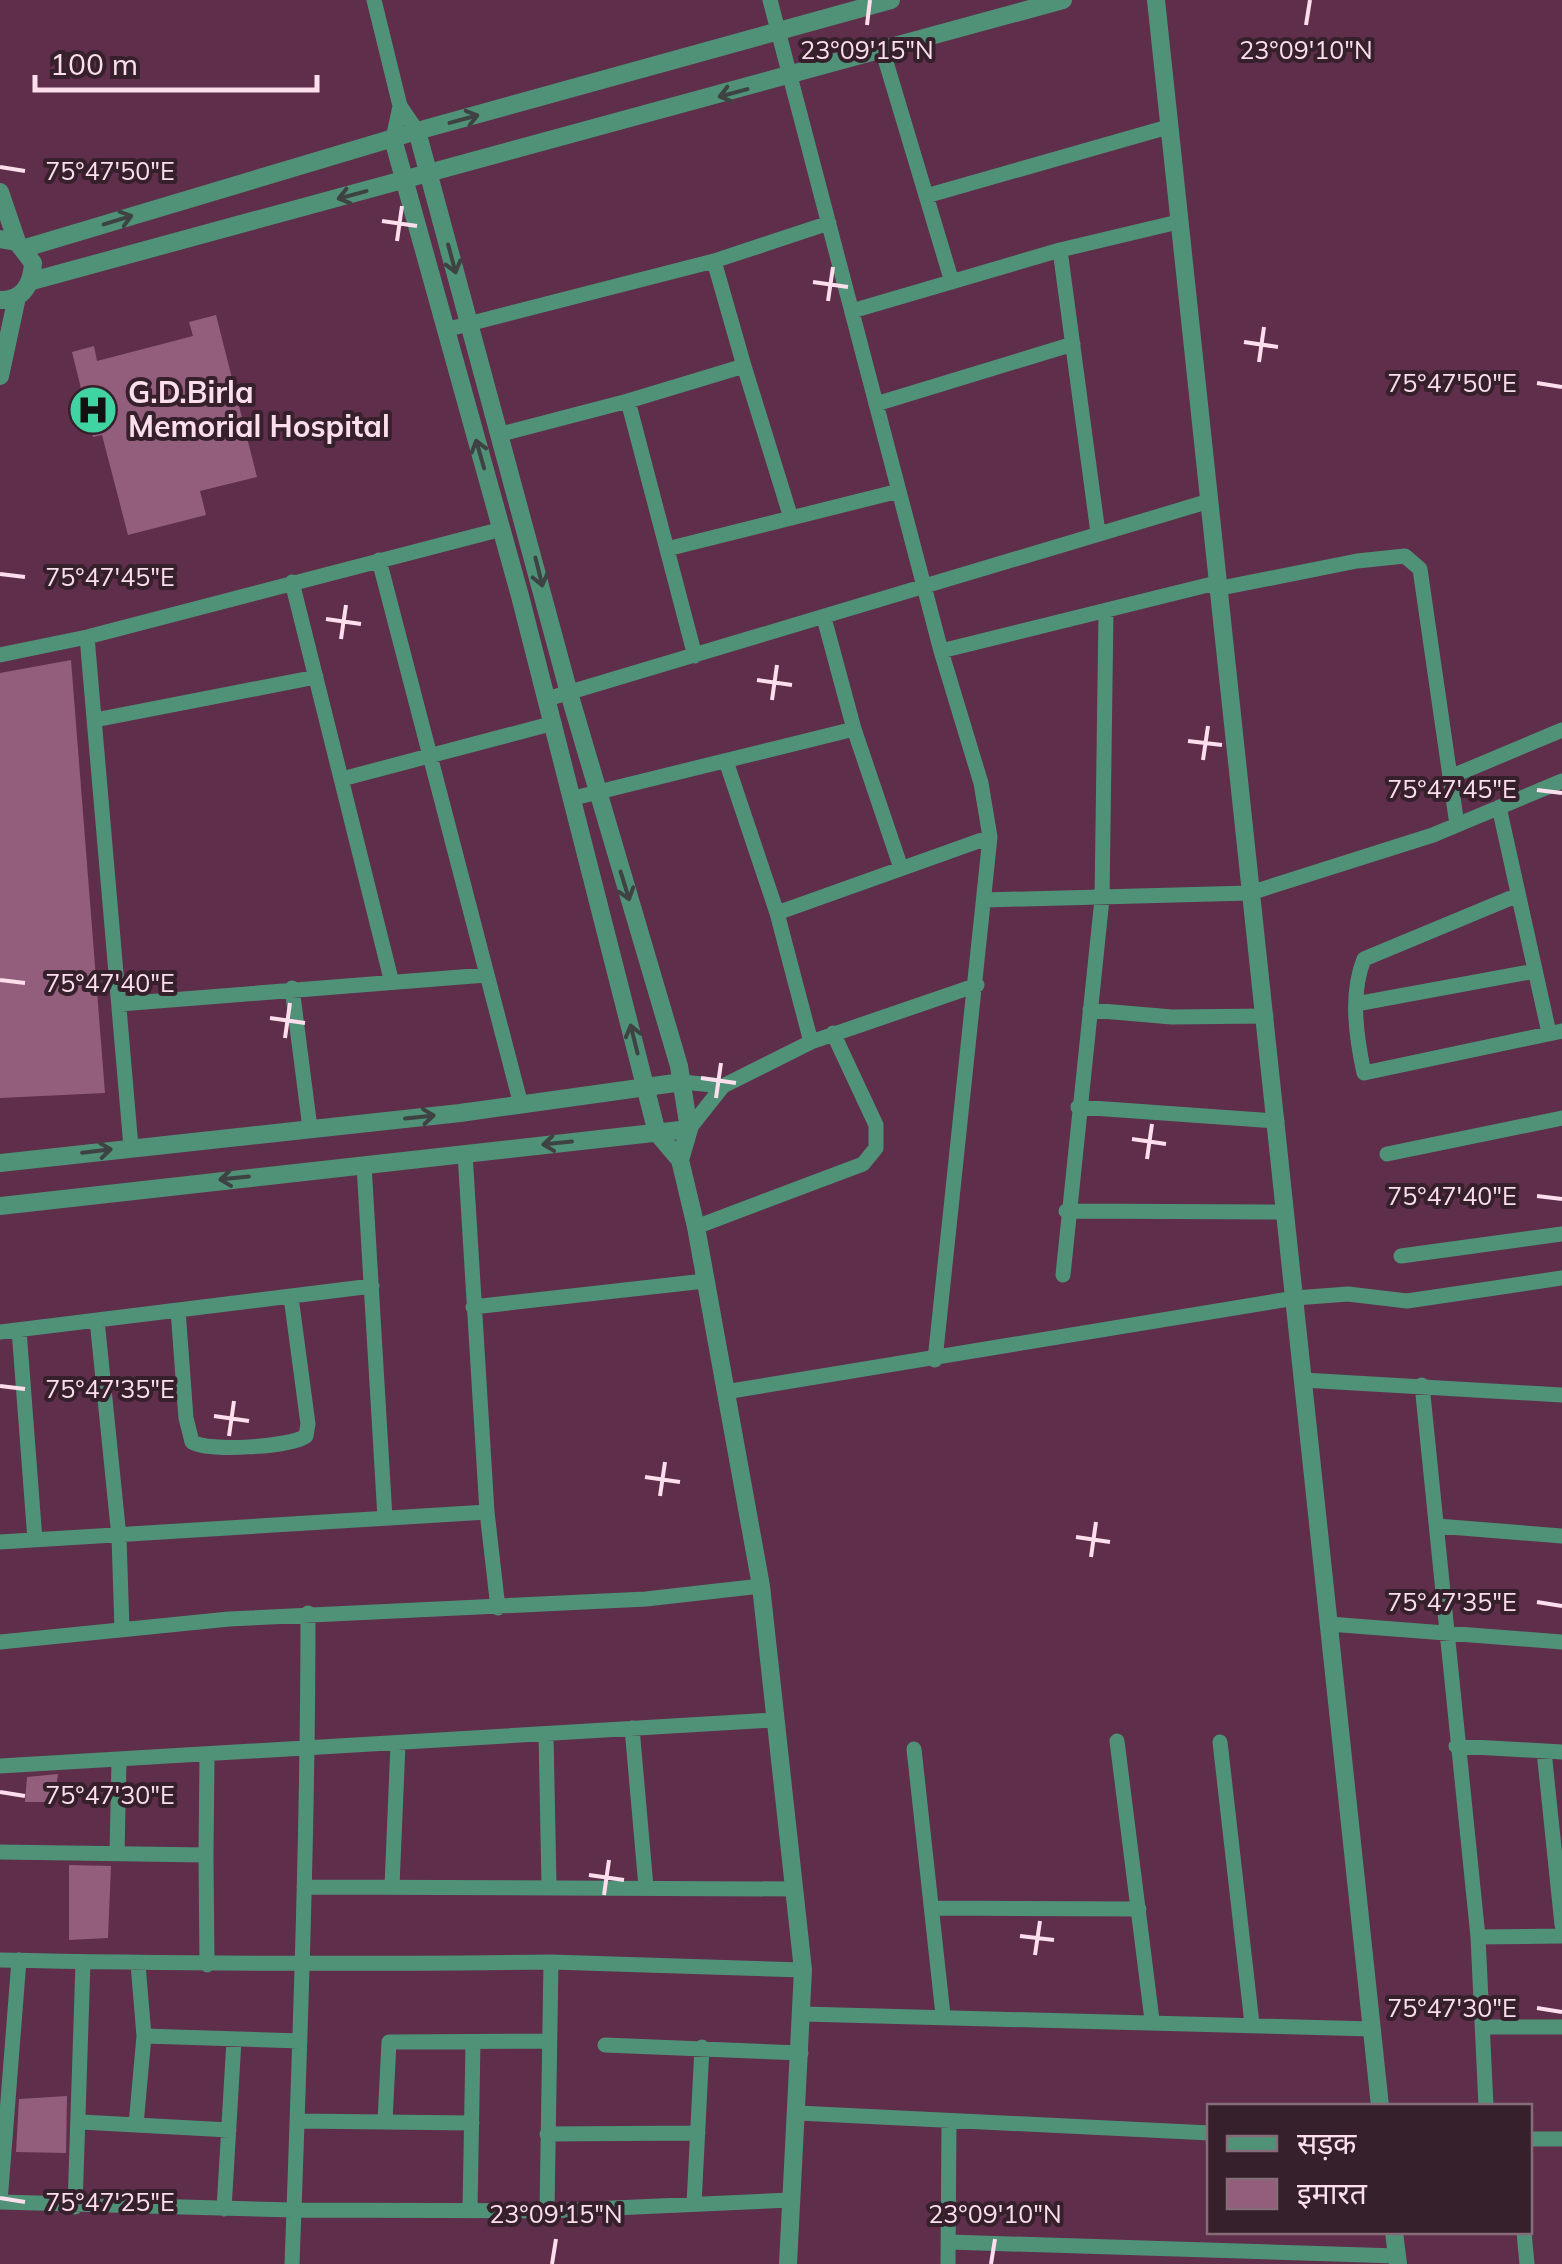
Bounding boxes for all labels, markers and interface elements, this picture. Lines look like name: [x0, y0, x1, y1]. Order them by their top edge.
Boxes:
scale bar: [35, 30, 318, 92]
text: 23°09'15"N: [800, 34, 934, 65]
text: 23°09'10"N: [1239, 34, 1373, 65]
text: 100 m: [50, 45, 138, 83]
one-way arrow: [718, 84, 749, 103]
one-way arrow: [448, 108, 479, 127]
text: 75°47'50"E: [45, 155, 175, 186]
one-way arrow: [337, 186, 368, 205]
one-way arrow: [102, 210, 134, 228]
one-way arrow: [444, 242, 462, 274]
text: 75°47'50"E: [1387, 367, 1517, 398]
place label: G.D.Birla Memorial Hospital: [128, 373, 390, 445]
hospital icon: G.D.Birla Memorial Hospital: [67, 384, 119, 436]
one-way arrow: [470, 438, 488, 470]
one-way arrow: [530, 556, 549, 587]
text: 75°47'45"E: [45, 561, 175, 592]
text: 75°47'45"E: [1387, 773, 1517, 804]
one-way arrow: [617, 869, 635, 901]
text: 75°47'40"E: [45, 967, 175, 998]
one-way arrow: [623, 1024, 642, 1055]
one-way arrow: [403, 1107, 436, 1126]
one-way arrow: [541, 1134, 573, 1153]
one-way arrow: [80, 1141, 112, 1160]
one-way arrow: [218, 1169, 250, 1188]
text: 75°47'40"E: [1387, 1180, 1517, 1211]
text: 75°47'35"E: [45, 1373, 175, 1404]
text: 75°47'35"E: [1387, 1586, 1517, 1617]
text: 75°47'30"E: [45, 1779, 175, 1810]
text: 75°47'30"E: [1387, 1992, 1517, 2023]
legend: [1207, 2104, 1532, 2234]
text: सड़क: [1297, 2124, 1357, 2162]
text: इमारत: [1297, 2174, 1368, 2212]
text: 75°47'25"E: [45, 2186, 175, 2217]
text: 23°09'15"N: [489, 2198, 623, 2229]
text: 23°09'10"N: [928, 2198, 1062, 2229]

